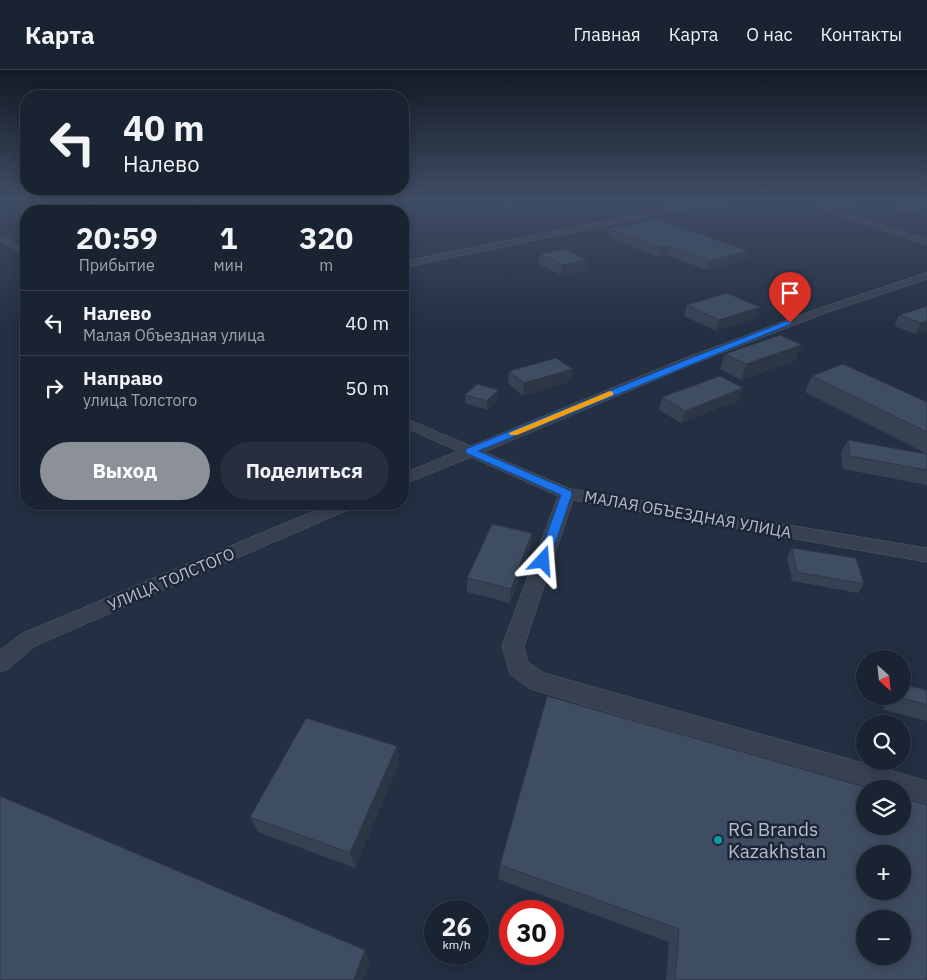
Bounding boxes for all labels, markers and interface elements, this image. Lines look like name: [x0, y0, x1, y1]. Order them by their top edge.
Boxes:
text: Карта: [25, 19, 95, 51]
text: Главная: [573, 23, 641, 46]
text: Карта: [669, 23, 718, 46]
text: О нас: [746, 23, 793, 46]
text: Контакты: [821, 23, 902, 46]
text: 40 m: [123, 105, 205, 151]
icon: left: [40, 110, 105, 175]
text: Налево: [123, 149, 200, 178]
text: 20:59: [76, 218, 158, 257]
text: 1: [219, 218, 237, 257]
text: 320: [299, 218, 353, 257]
text: Прибытие: [79, 255, 155, 275]
text: мин: [213, 255, 243, 275]
text: m: [319, 255, 333, 275]
pin: [769, 272, 811, 323]
icon: arrive: [776, 279, 804, 307]
text: Налево: [83, 301, 152, 325]
icon: left: [40, 309, 68, 337]
text: 40 m: [345, 311, 389, 335]
text: Малая Объездная улица: [83, 325, 265, 345]
text: Направо: [83, 366, 163, 390]
icon: right: [40, 374, 68, 402]
text: 50 m: [345, 376, 389, 400]
text: улица Толстого: [83, 390, 197, 410]
button: Выход: [40, 442, 210, 500]
button: Поделиться: [220, 442, 389, 500]
street label: МАЛАЯ ОБЪЕЗДНАЯ УЛИЦА: [583, 486, 793, 542]
position arrow: [516, 534, 568, 586]
street label: УЛИЦА ТОЛСТОГО: [104, 543, 238, 615]
north arrow: [856, 650, 911, 705]
map controls: [856, 650, 911, 965]
button: search: [856, 715, 911, 770]
button: layers: [856, 780, 911, 835]
place label: RG Brands Kazakhstan: [728, 817, 826, 863]
marker: RG Brands Kazakhstan: [712, 834, 724, 846]
button: +: [856, 845, 911, 900]
speed limit sign: 30: [499, 900, 564, 965]
text: 26: [441, 910, 472, 943]
button: −: [856, 910, 911, 965]
text: km/h: [442, 937, 471, 952]

